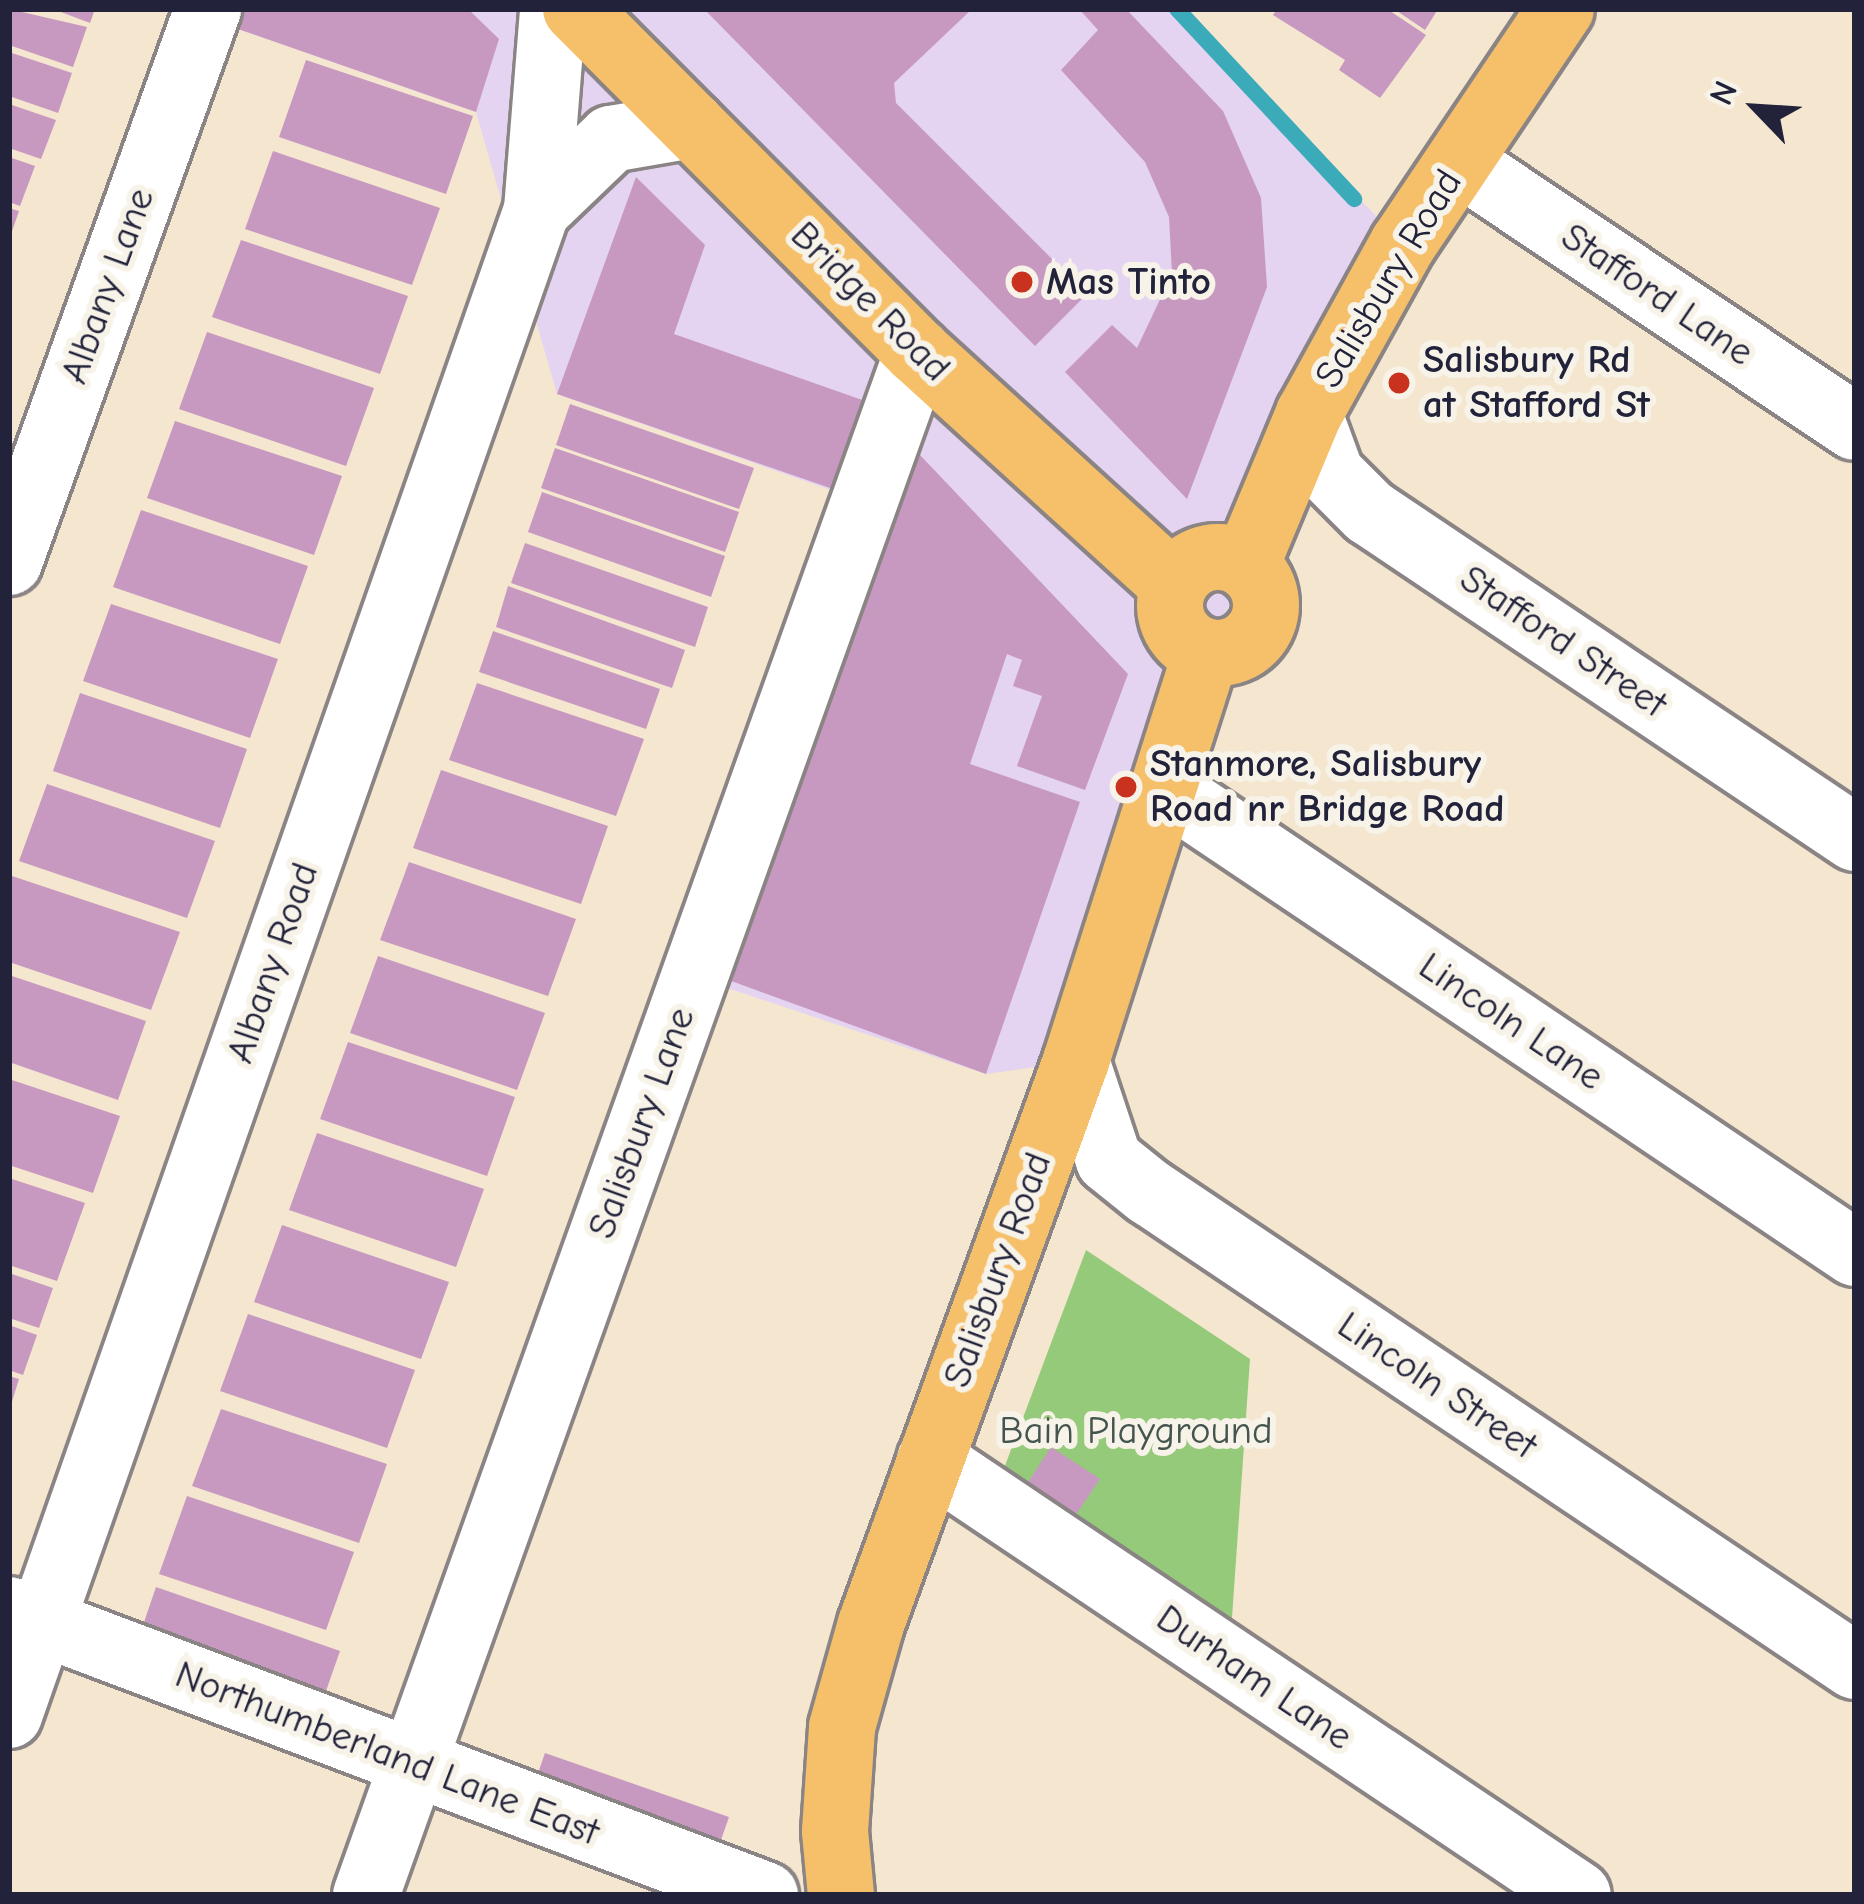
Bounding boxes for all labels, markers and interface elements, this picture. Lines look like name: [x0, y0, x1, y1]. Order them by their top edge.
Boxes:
north arrow: [1696, 48, 1816, 168]
text: N: [1702, 75, 1745, 111]
street label: Salisbury Road: [1306, 161, 1472, 397]
street label: Albany Lane: [51, 182, 165, 390]
street label: Bridge Road: [780, 212, 960, 392]
street label: Stafford Lane: [1552, 214, 1762, 376]
place label: Mas Tinto: [1046, 259, 1211, 305]
marker: Mas Tinto: [1009, 269, 1035, 295]
place label: Salisbury Rd at Stafford St: [1423, 338, 1650, 429]
marker: Salisbury Rd at Stafford St: [1386, 370, 1412, 396]
street label: Stafford Street: [1451, 556, 1675, 728]
place label: Stanmore, Salisbury Road nr Bridge Road: [1150, 742, 1505, 833]
marker: Stanmore, Salisbury Road nr Bridge Road: [1113, 774, 1139, 800]
street label: Albany Road: [217, 857, 329, 1069]
street label: Lincoln Lane: [1410, 943, 1612, 1101]
street label: Salisbury Lane: [579, 1001, 705, 1245]
street label: Salisbury Road: [934, 1146, 1062, 1394]
street label: Lincoln Street: [1329, 1302, 1545, 1470]
park label: Bain Playground: [999, 1408, 1273, 1454]
street label: Durham Lane: [1147, 1595, 1361, 1761]
street label: Northumberland Lane East: [169, 1652, 605, 1856]

